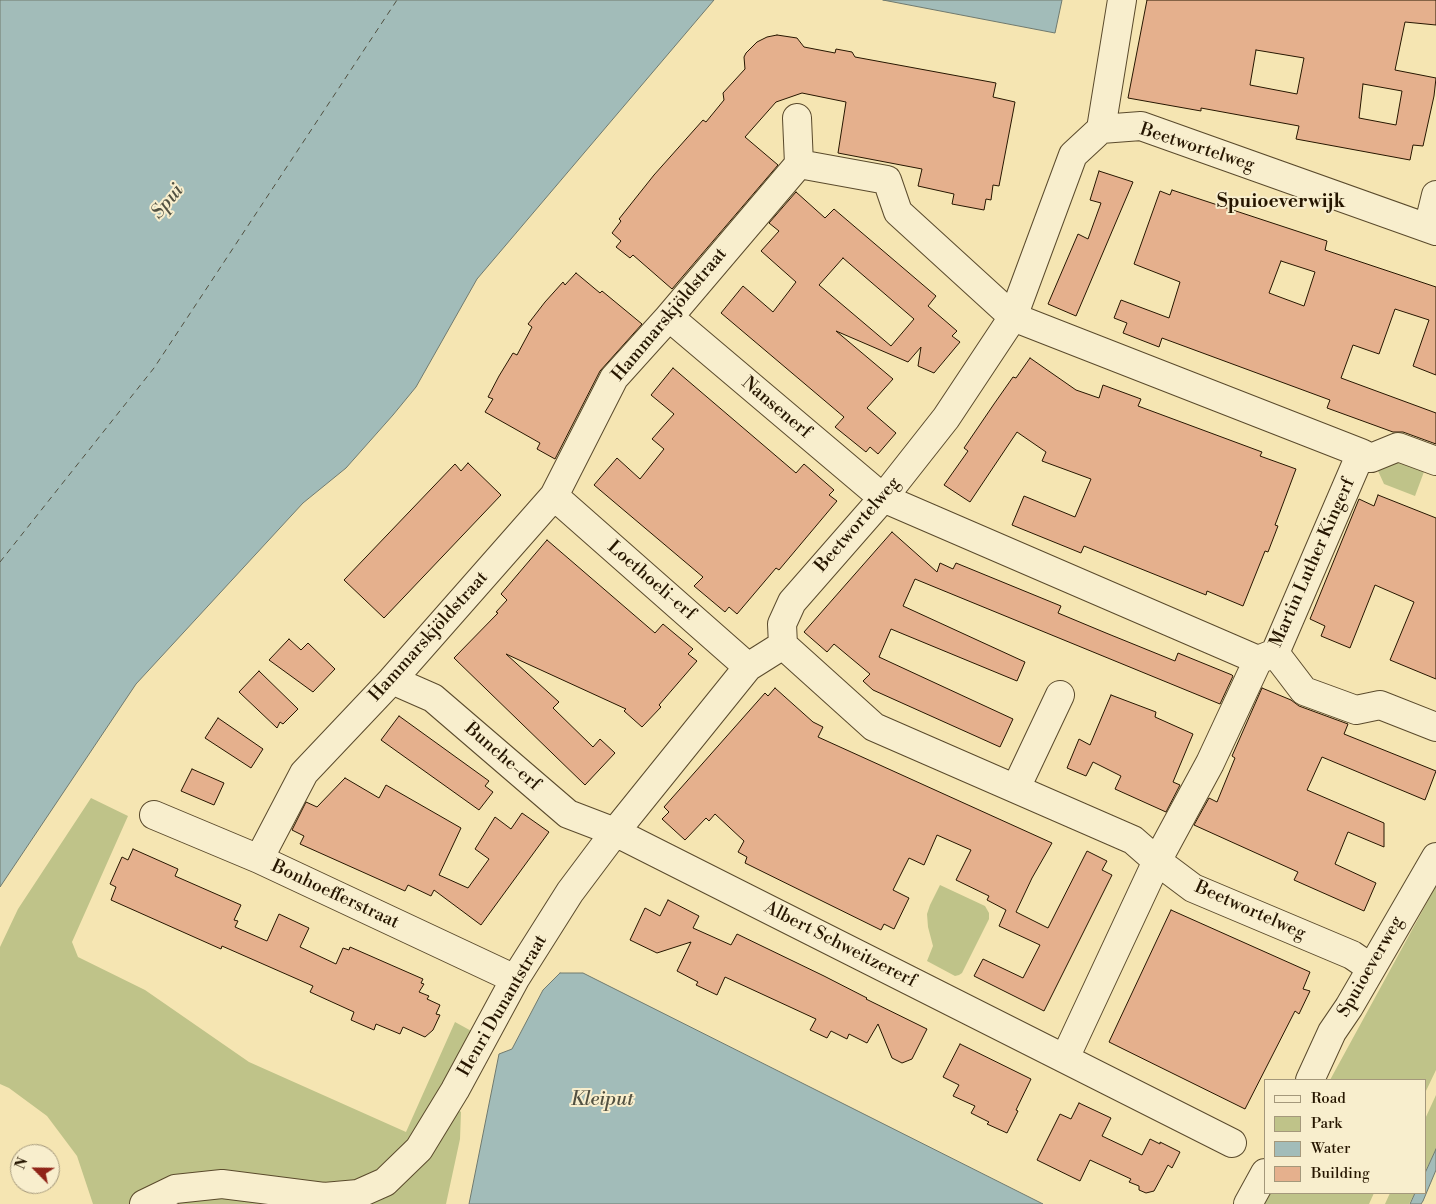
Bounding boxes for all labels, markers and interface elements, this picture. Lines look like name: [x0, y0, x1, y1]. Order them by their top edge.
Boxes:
street label: Beetwortelweg: [1137, 119, 1257, 177]
water label: Spui: [147, 180, 189, 224]
district label: Spuioeverwijk: [1217, 191, 1345, 213]
street label: Hammarskjöldstraat: [608, 244, 732, 386]
street label: Nansenerf: [737, 373, 815, 443]
street label: Beetwortelweg: [811, 473, 905, 577]
street label: Martin Luther Kingerf: [1266, 475, 1360, 651]
street label: Loethoeli-erf: [602, 537, 700, 625]
street label: Hammarskjöldstraat: [365, 568, 493, 706]
street label: Bunche-erf: [460, 718, 544, 796]
street label: Bonhoefferstraat: [268, 856, 402, 934]
street label: Beetwortelweg: [1191, 877, 1309, 945]
street label: Albert Schweitzererf: [760, 897, 920, 993]
street label: Spuioeverweg: [1333, 913, 1409, 1021]
street label: Henri Dunantstraat: [454, 931, 552, 1081]
legend: [1264, 1079, 1426, 1194]
water label: Kleiput: [571, 1089, 633, 1111]
text: Road: [1311, 1089, 1346, 1108]
text: Park: [1311, 1114, 1342, 1133]
text: Water: [1311, 1139, 1350, 1158]
north arrow: [10, 1144, 60, 1194]
text: N: [12, 1155, 33, 1172]
text: Building: [1311, 1164, 1370, 1183]

